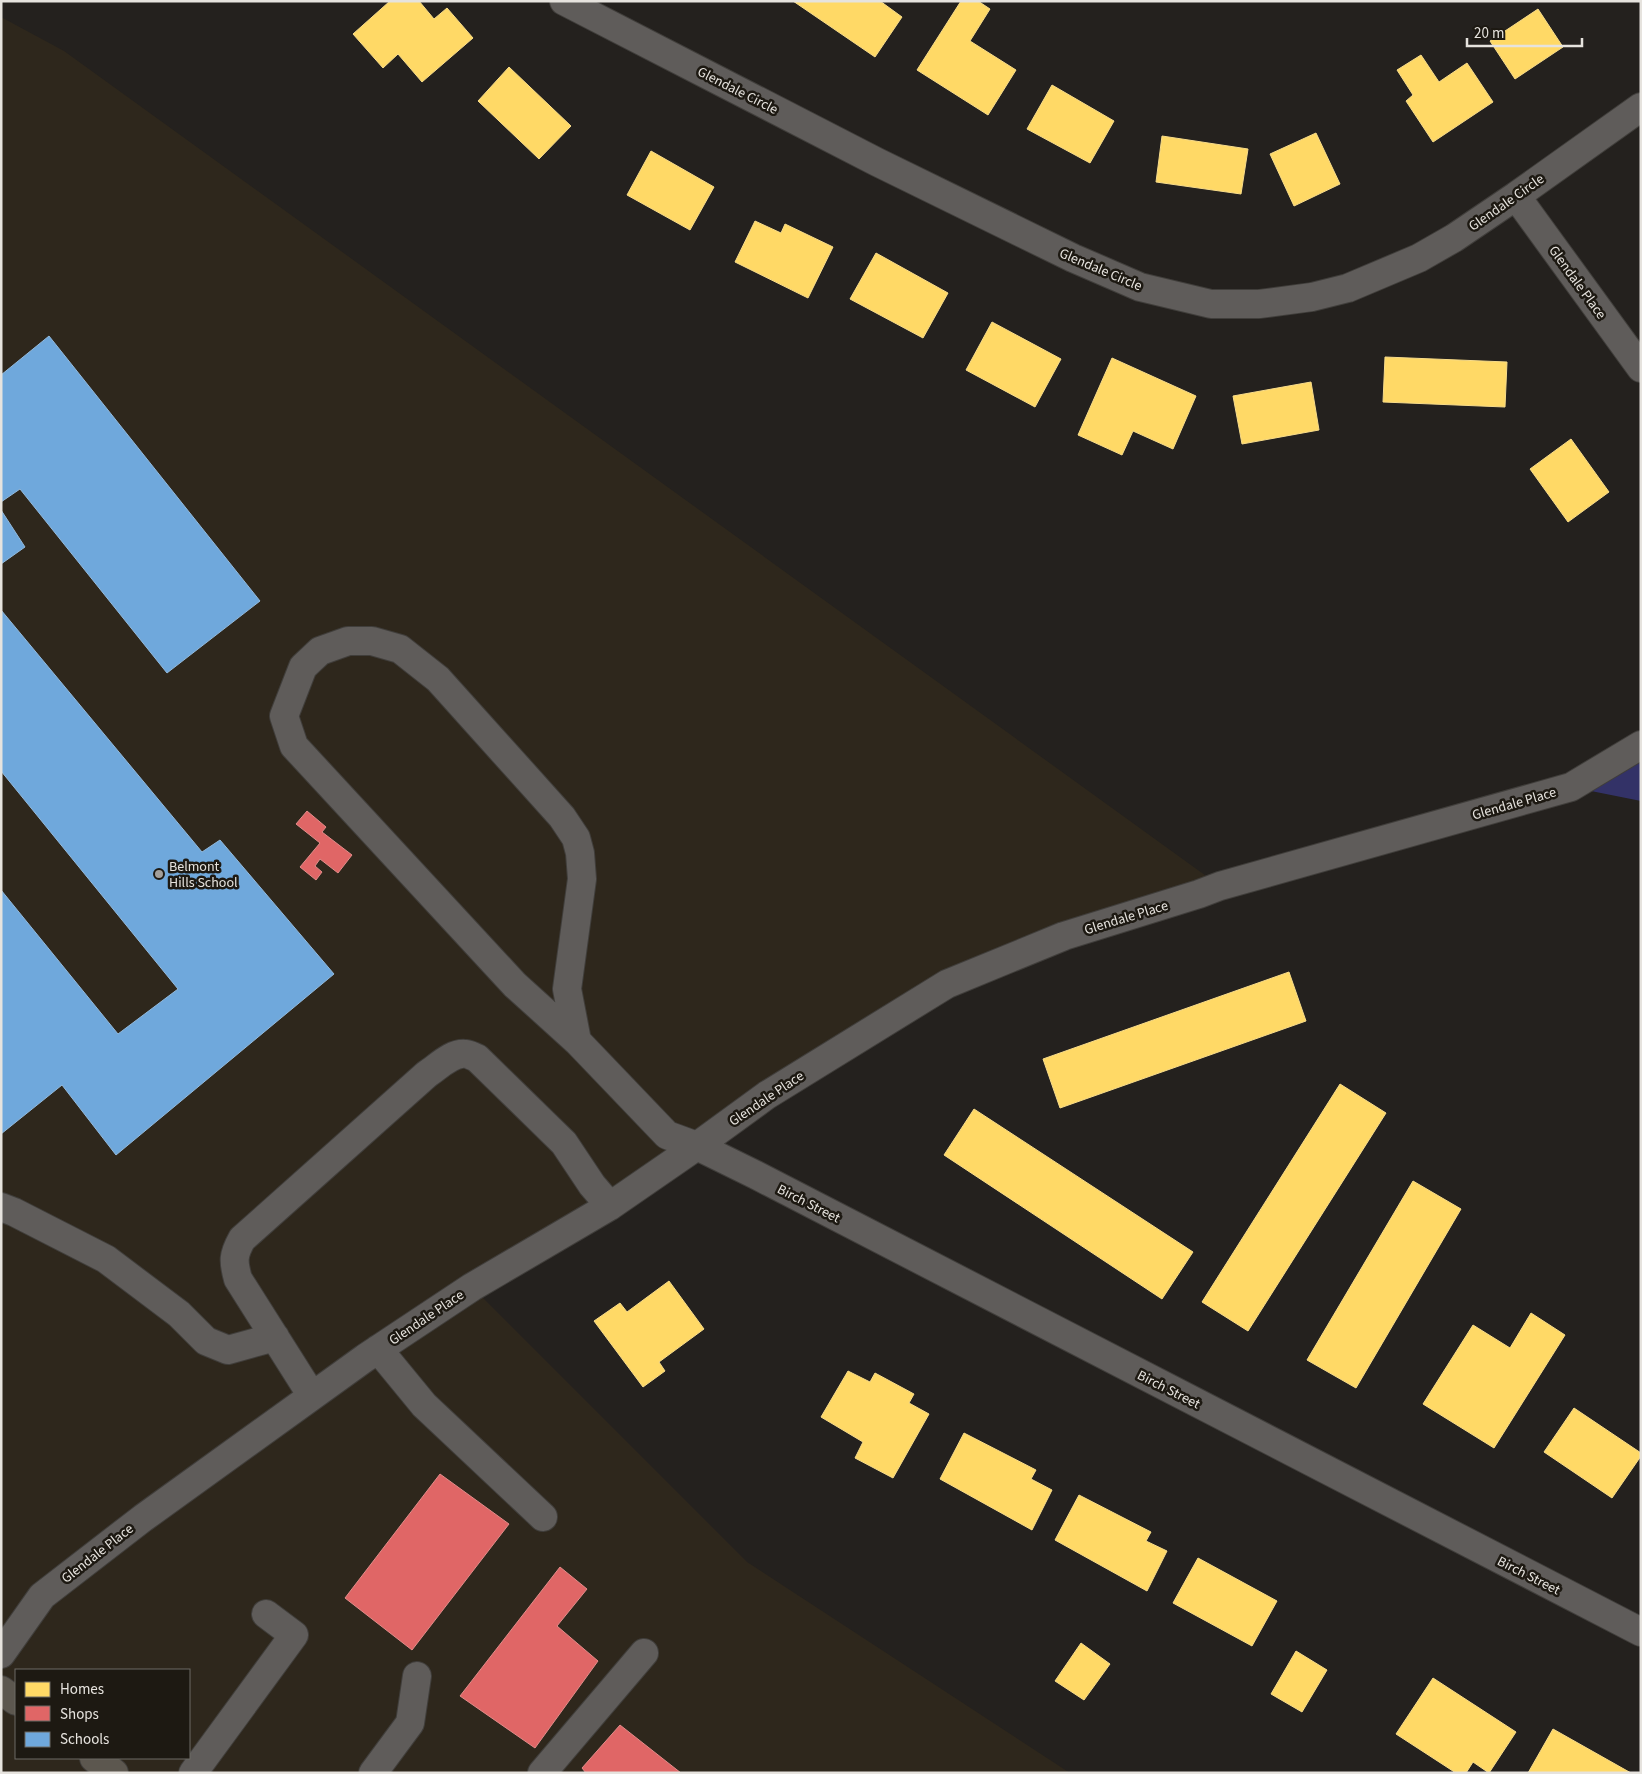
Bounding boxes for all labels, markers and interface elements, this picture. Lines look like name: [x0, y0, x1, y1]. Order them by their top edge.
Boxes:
scale bar: [1467, 15, 1582, 47]
text: 20 m: [1474, 23, 1504, 44]
street label: Glendale Circle: [694, 62, 781, 120]
street label: Glendale Circle: [1465, 169, 1548, 236]
street label: Glendale Place: [1544, 242, 1611, 324]
street label: Glendale Circle: [1056, 244, 1145, 296]
street label: Glendale Place: [1470, 782, 1559, 826]
place label: Belmont Hills School: [169, 857, 238, 893]
marker: Belmont Hills School: [153, 868, 165, 880]
street label: Glendale Place: [1082, 896, 1171, 940]
street label: Glendale Place: [725, 1066, 808, 1131]
street label: Birch Street: [774, 1179, 844, 1228]
street label: Glendale Place: [385, 1285, 468, 1350]
street label: Birch Street: [1134, 1365, 1204, 1414]
street label: Glendale Place: [57, 1519, 138, 1588]
street label: Birch Street: [1494, 1551, 1564, 1600]
legend: [15, 1669, 190, 1759]
text: Homes: [60, 1679, 104, 1700]
text: Shops: [60, 1704, 99, 1725]
text: Schools: [60, 1729, 109, 1750]

